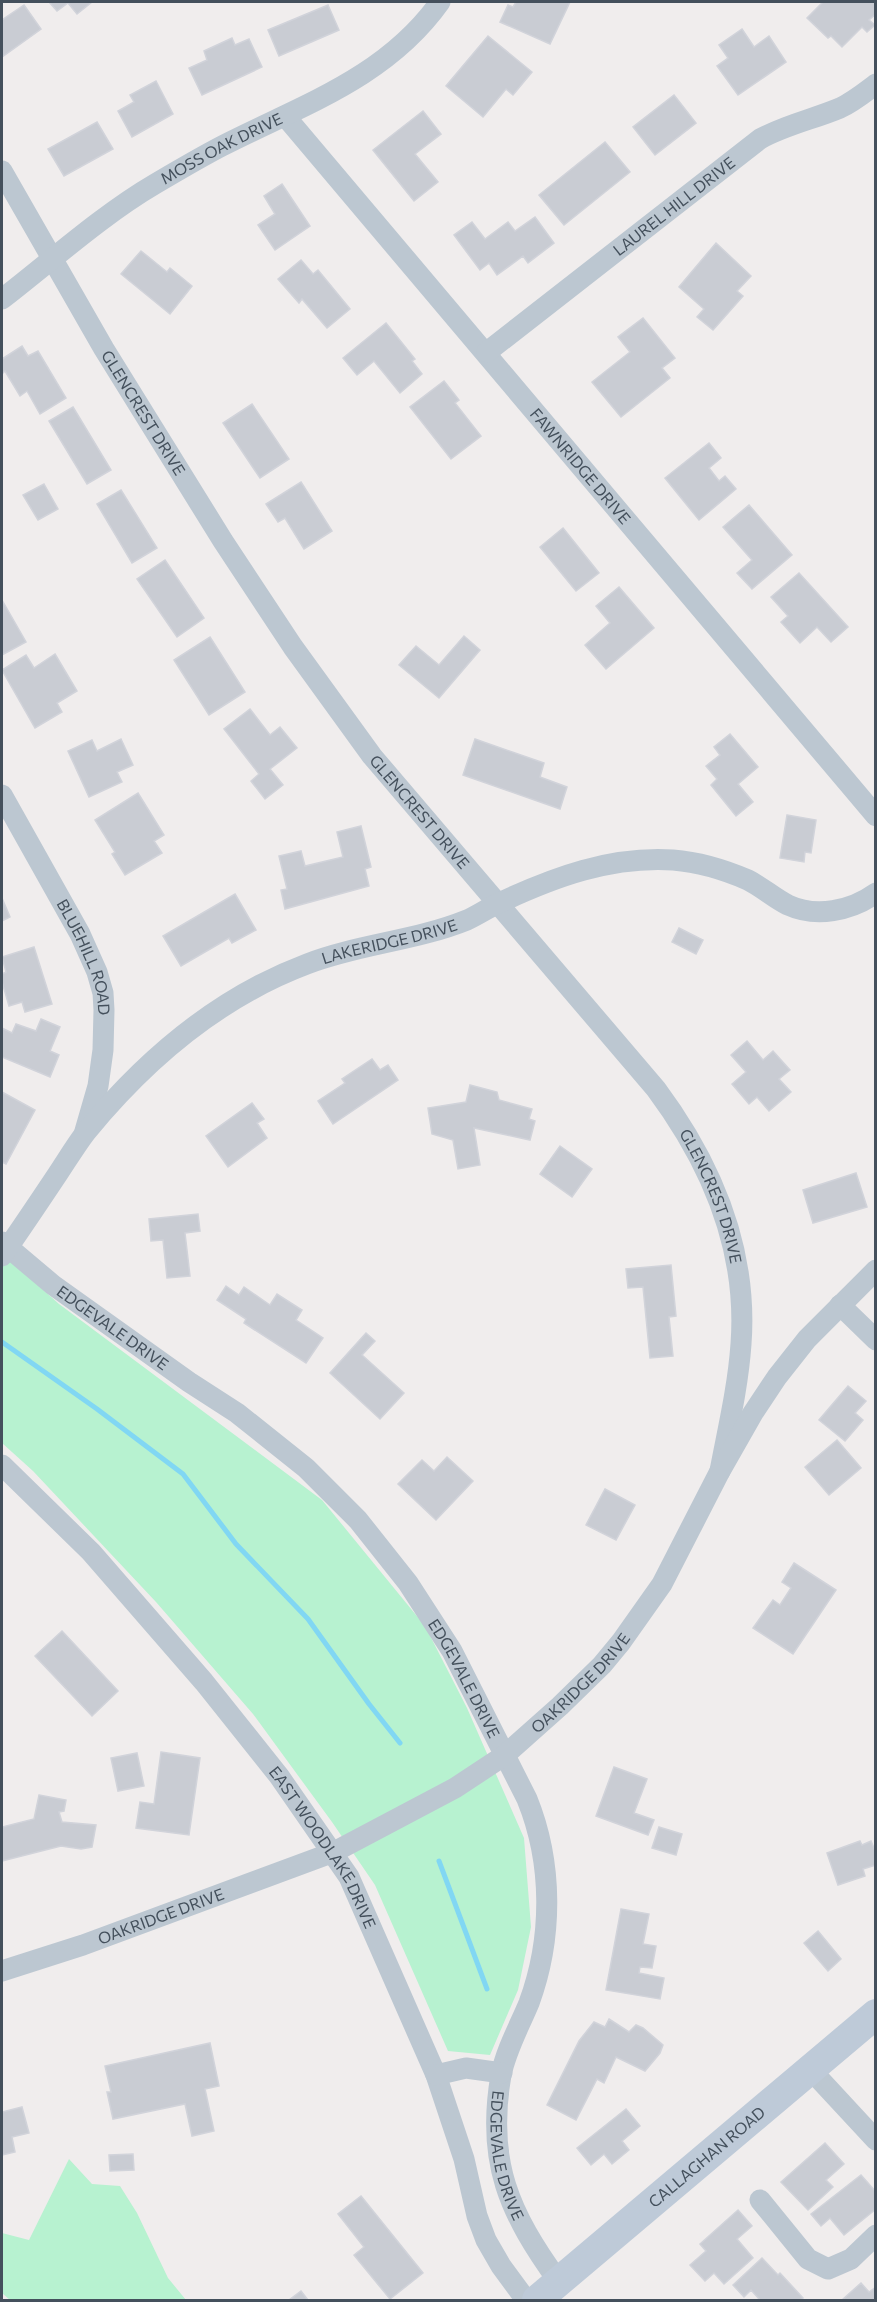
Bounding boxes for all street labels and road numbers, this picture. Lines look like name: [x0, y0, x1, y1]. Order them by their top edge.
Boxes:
street label: MOSS OAK DRIVE: [157, 108, 285, 188]
street label: LAUREL HILL DRIVE: [609, 152, 738, 259]
street label: GLENCREST DRIVE: [98, 346, 190, 478]
street label: FAWNRIDGE DRIVE: [527, 404, 635, 527]
street label: GLENCREST DRIVE: [366, 751, 474, 872]
street label: BLUEHILL ROAD: [53, 895, 114, 1016]
street label: LAKERIDGE DRIVE: [319, 914, 460, 967]
street label: GLENCREST DRIVE: [676, 1125, 746, 1265]
street label: EDGEVALE DRIVE: [53, 1281, 172, 1373]
street label: EDGEVALE DRIVE: [425, 1615, 504, 1741]
street label: OAKRIDGE DRIVE: [527, 1629, 633, 1737]
street label: EAST WOODLAKE DRIVE: [266, 1762, 380, 1931]
street label: OAKRIDGE DRIVE: [95, 1884, 226, 1948]
street label: EDGEVALE DRIVE: [487, 2090, 529, 2223]
street label: CALLAGHAN ROAD: [644, 2102, 769, 2211]

